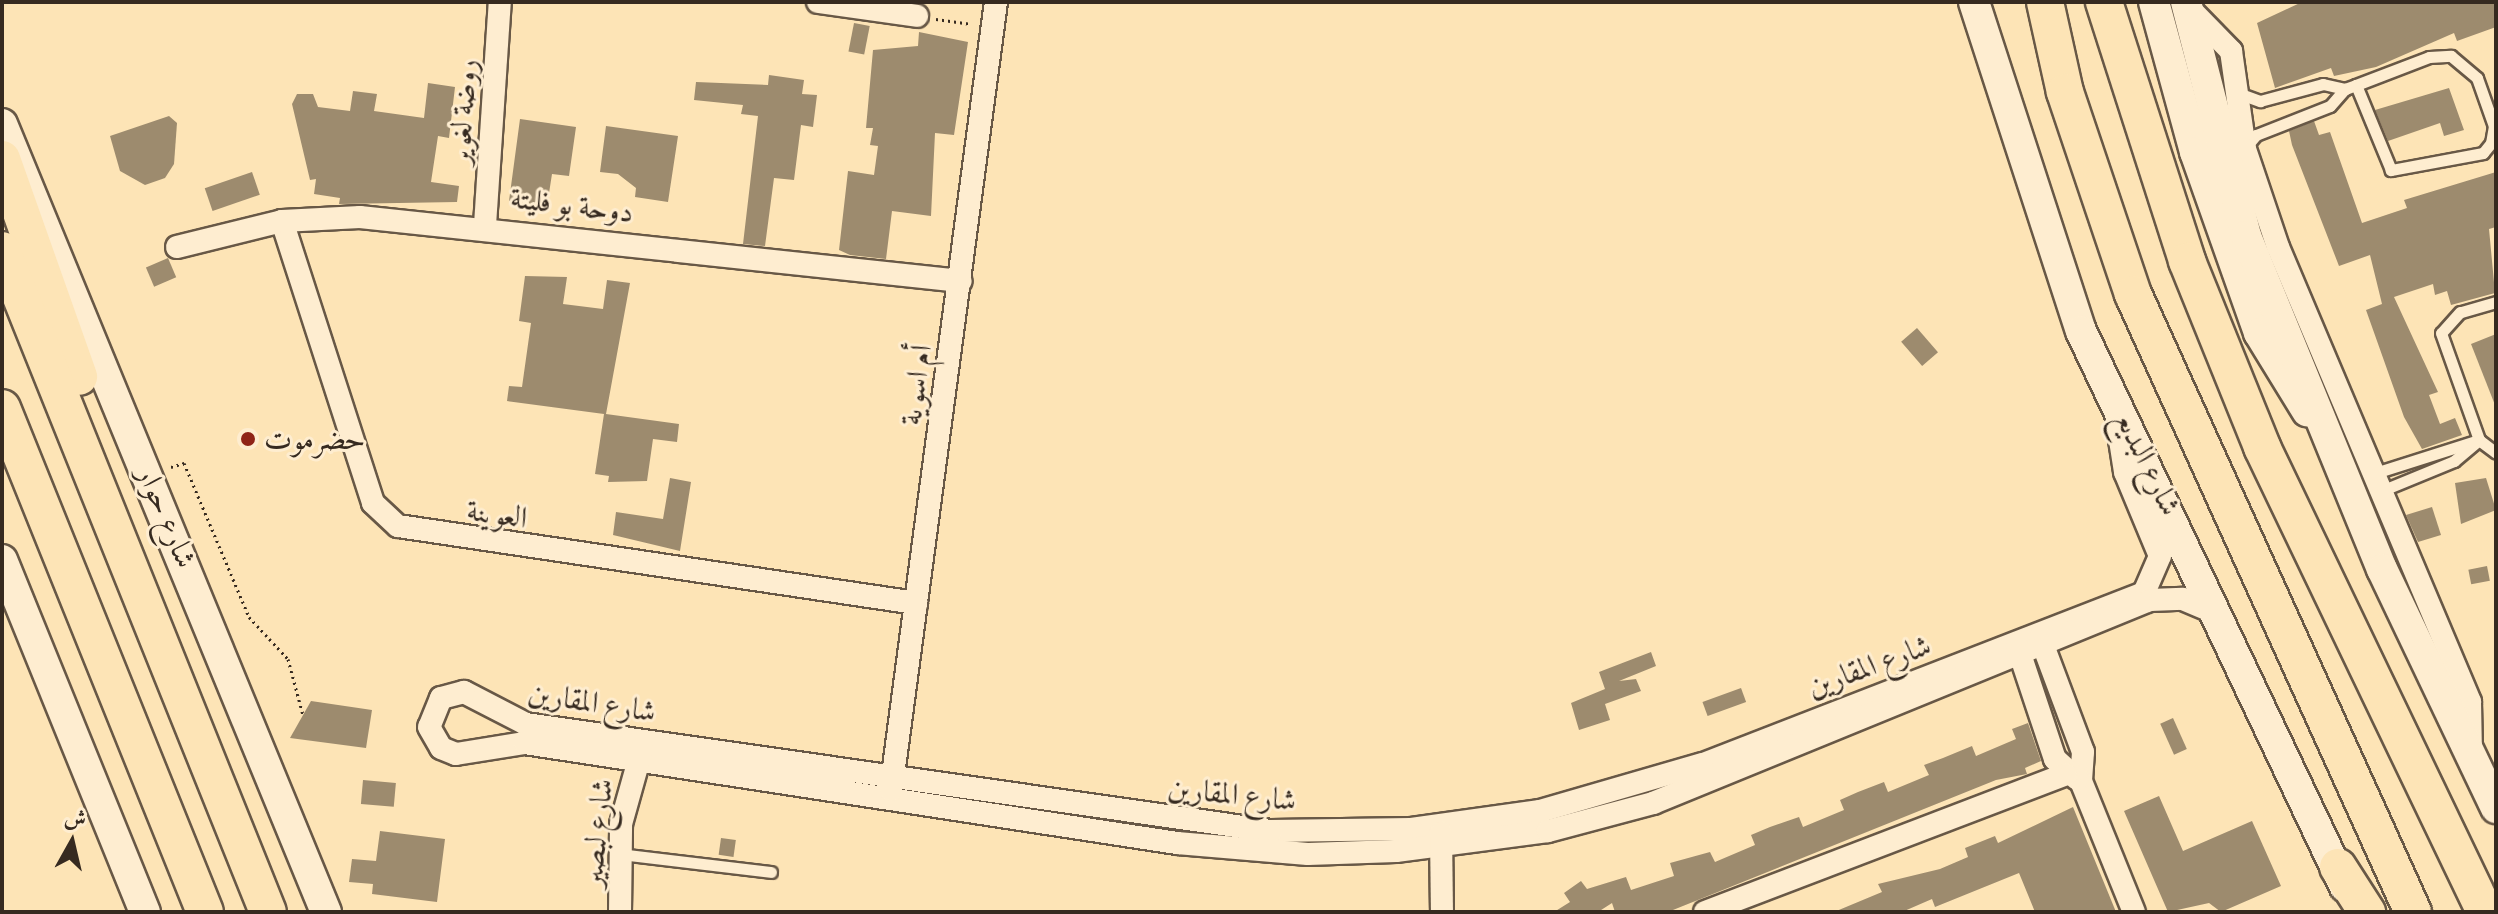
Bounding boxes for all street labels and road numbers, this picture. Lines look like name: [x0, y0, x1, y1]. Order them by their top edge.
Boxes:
street label: روضة لغوير: [441, 58, 485, 166]
street label: دوحة بو فليتة: [508, 180, 636, 230]
street label: أم اسوية: [893, 342, 939, 428]
street label: شارع البديع: [2107, 405, 2189, 521]
street label: شارع حوار: [130, 461, 204, 573]
street label: العوينة: [464, 492, 530, 536]
street label: شارع المقارين: [1802, 627, 1936, 705]
street label: شارع المقارين: [525, 674, 659, 730]
street label: شارع المقارين: [1166, 769, 1298, 819]
street label: شارع لبصير: [573, 777, 621, 889]

